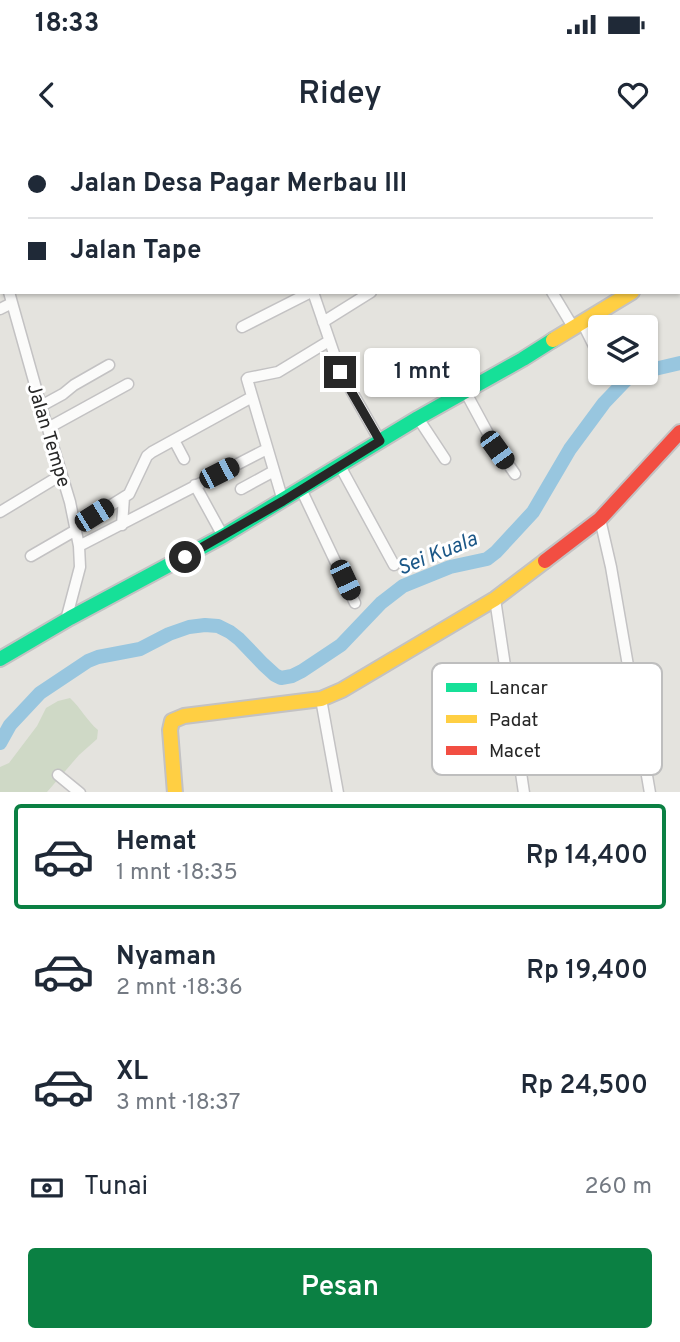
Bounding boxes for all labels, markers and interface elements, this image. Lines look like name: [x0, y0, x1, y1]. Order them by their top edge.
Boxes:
text: 18:33: [35, 8, 99, 41]
text: Ridey: [298, 75, 382, 115]
icon: back: [28, 76, 66, 114]
icon: heart: [614, 76, 652, 114]
text: Jalan Desa Pagar Merbau III: [70, 168, 407, 201]
text: Jalan Tape: [70, 235, 201, 268]
map controls: [588, 315, 658, 385]
button: layers: [588, 315, 658, 385]
callout: 1 mnt: [364, 348, 480, 396]
route end: [324, 356, 356, 388]
text: 1 mnt: [394, 358, 450, 387]
street label: Jalan Tempe: [21, 381, 75, 490]
car: [477, 427, 518, 473]
car: [196, 454, 243, 492]
car: [71, 495, 118, 535]
water label: Sei Kuala: [394, 526, 482, 583]
route start: [169, 541, 201, 573]
car: [327, 557, 364, 603]
legend: [432, 663, 662, 775]
text: Lancar: [489, 677, 548, 701]
text: Padat: [489, 709, 538, 733]
text: Macet: [489, 740, 541, 764]
icon: car: [32, 825, 95, 888]
text: Hemat: [116, 826, 196, 859]
text: Rp 14,400: [526, 840, 648, 873]
text: 1 mnt · 18:35: [116, 859, 238, 888]
icon: car: [32, 940, 95, 1003]
text: Nyaman: [116, 941, 216, 974]
text: Rp 19,400: [526, 955, 648, 988]
text: 2 mnt · 18:36: [116, 974, 243, 1003]
icon: car: [32, 1055, 95, 1118]
text: XL: [116, 1056, 148, 1089]
text: Rp 24,500: [521, 1070, 648, 1103]
text: 3 mnt · 18:37: [116, 1089, 241, 1118]
icon: cash: [28, 1169, 66, 1207]
text: Tunai: [84, 1171, 148, 1204]
text: 260 m: [585, 1173, 652, 1202]
button: Pesan: [28, 1248, 652, 1328]

